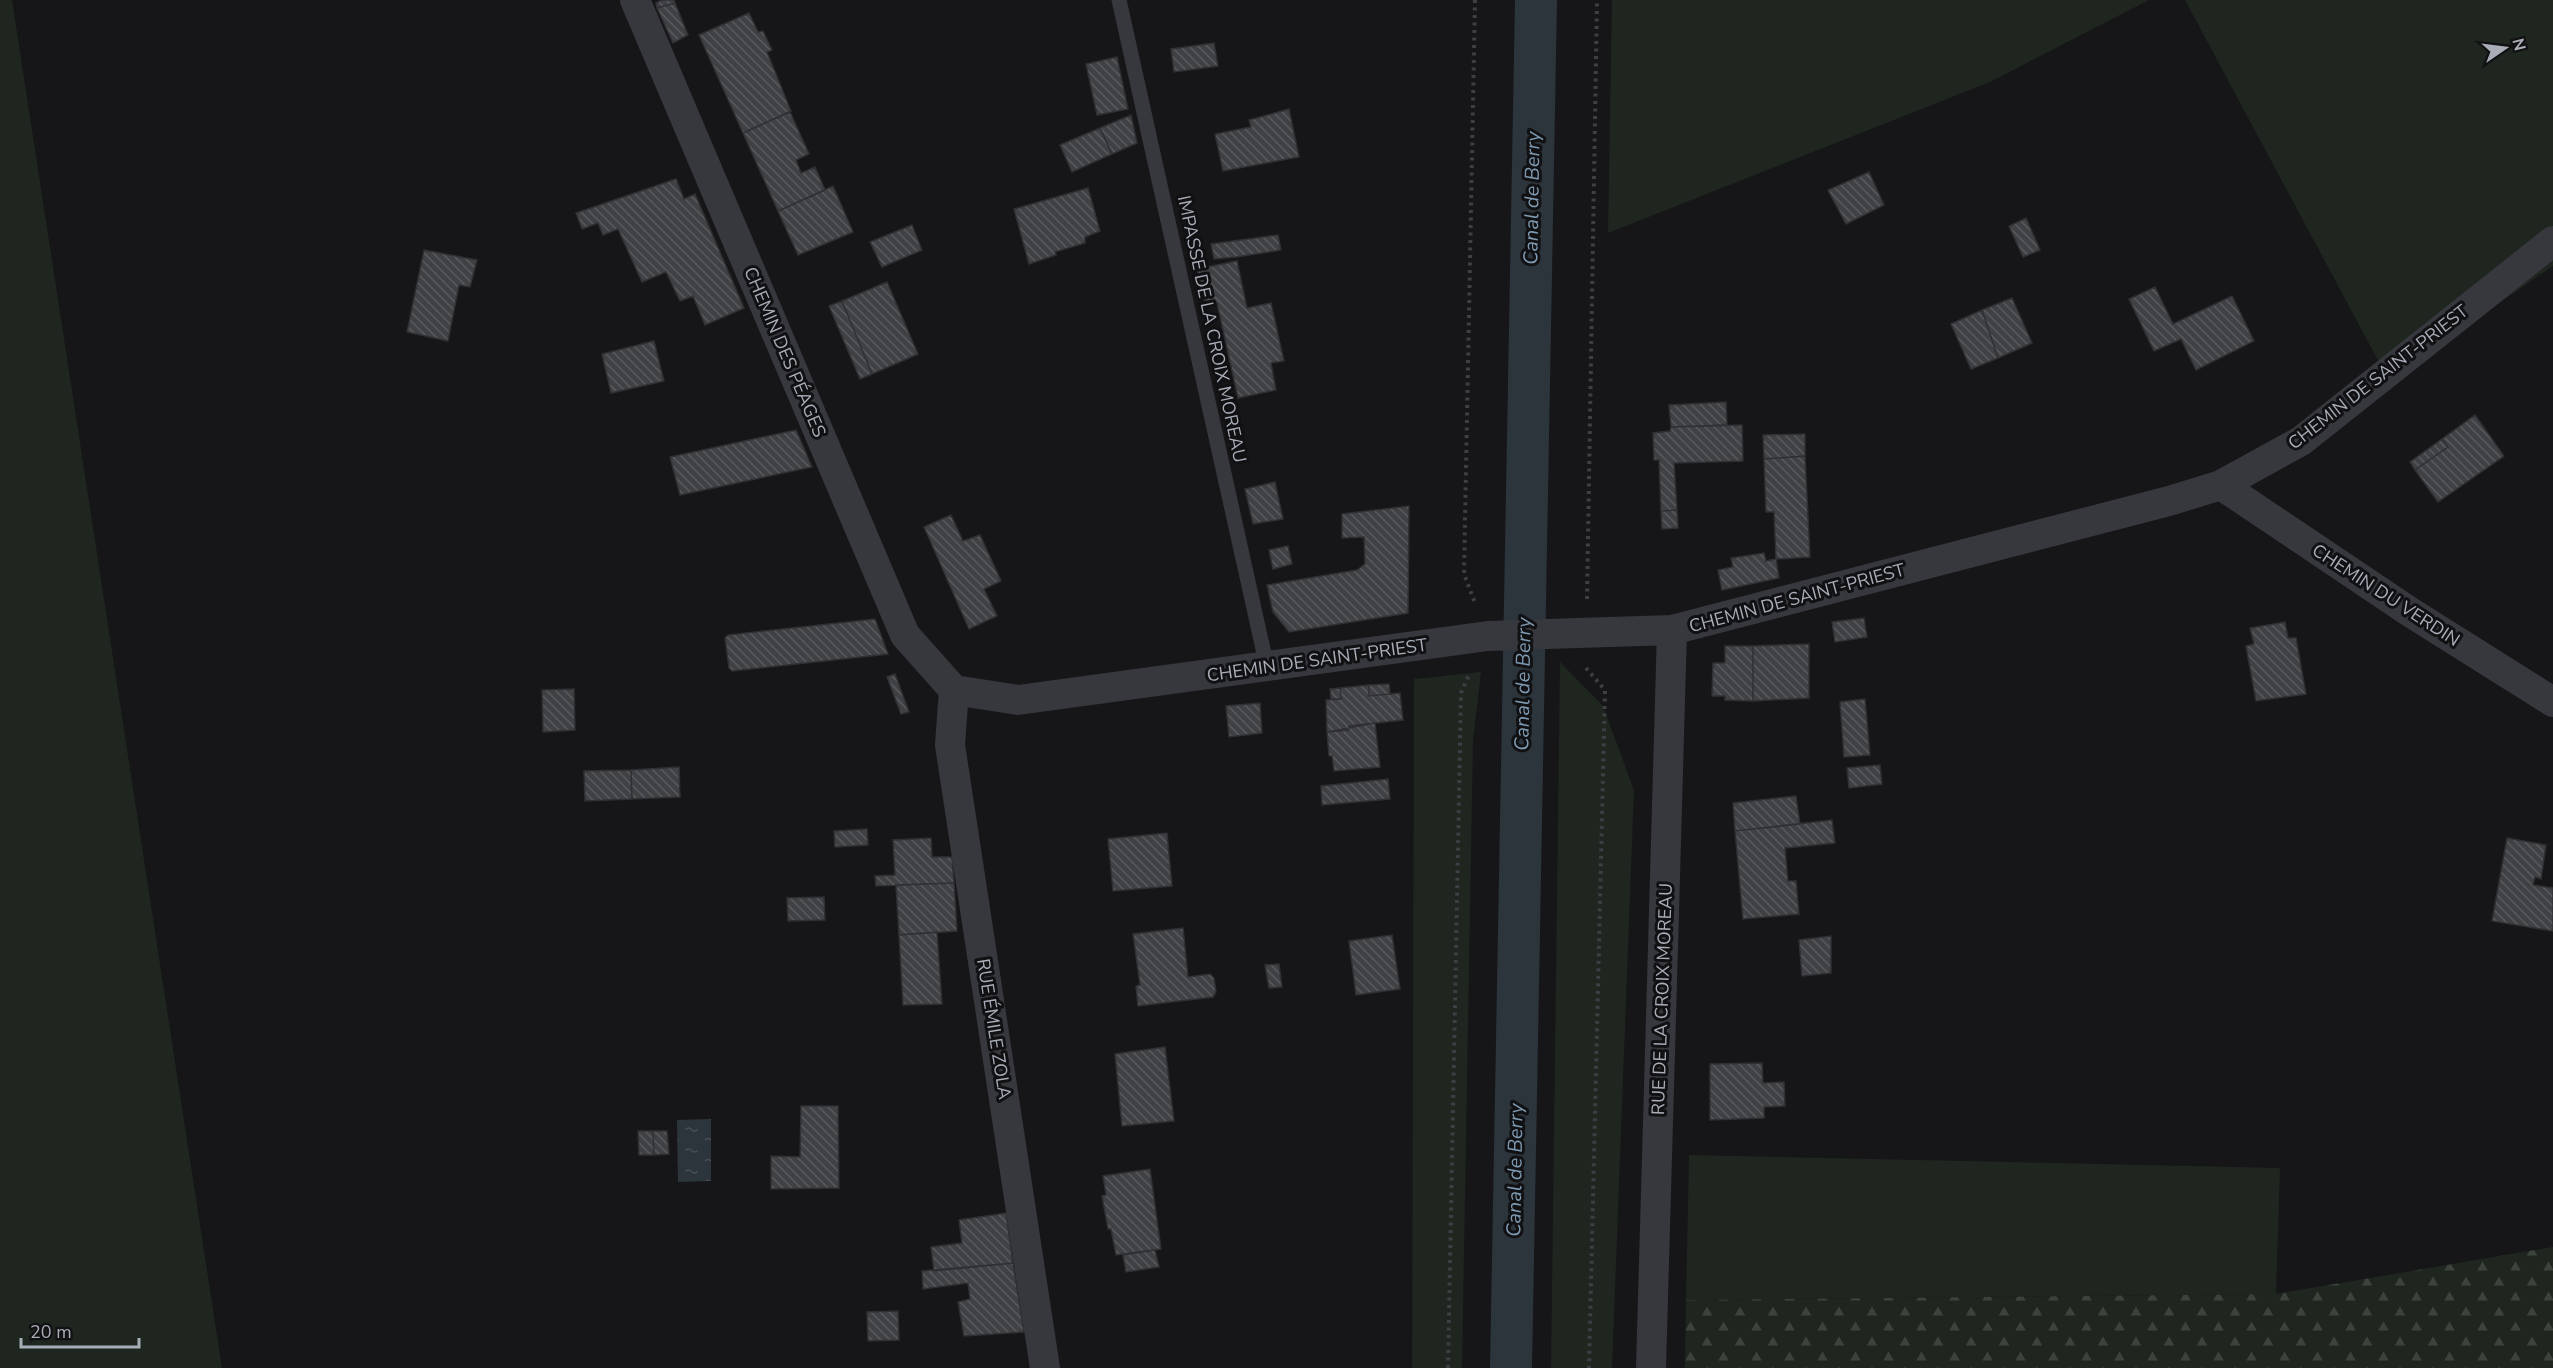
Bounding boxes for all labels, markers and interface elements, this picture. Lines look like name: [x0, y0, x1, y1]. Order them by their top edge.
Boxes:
north arrow: [2475, 18, 2535, 78]
text: N: [2506, 36, 2531, 53]
water label: Canal de Berry: [1517, 130, 1547, 265]
street label: IMPASSE DE LA CROIX MOREAU: [1172, 193, 1252, 465]
street label: CHEMIN DES PÉAGES: [738, 263, 832, 441]
street label: CHEMIN DE SAINT-PRIEST: [2283, 299, 2473, 455]
street label: CHEMIN DU VERDIN: [2308, 538, 2464, 652]
street label: CHEMIN DE SAINT-PRIEST: [1686, 558, 1908, 638]
water label: Canal de Berry: [1508, 616, 1538, 751]
street label: CHEMIN DE SAINT-PRIEST: [1205, 633, 1429, 687]
street label: RUE DE LA CROIX MOREAU: [1646, 882, 1678, 1116]
street label: RUE ÉMILE ZOLA: [971, 957, 1017, 1101]
water label: Canal de Berry: [1500, 1102, 1530, 1237]
scale bar: [21, 1311, 140, 1349]
text: 20 m: [30, 1320, 72, 1344]

